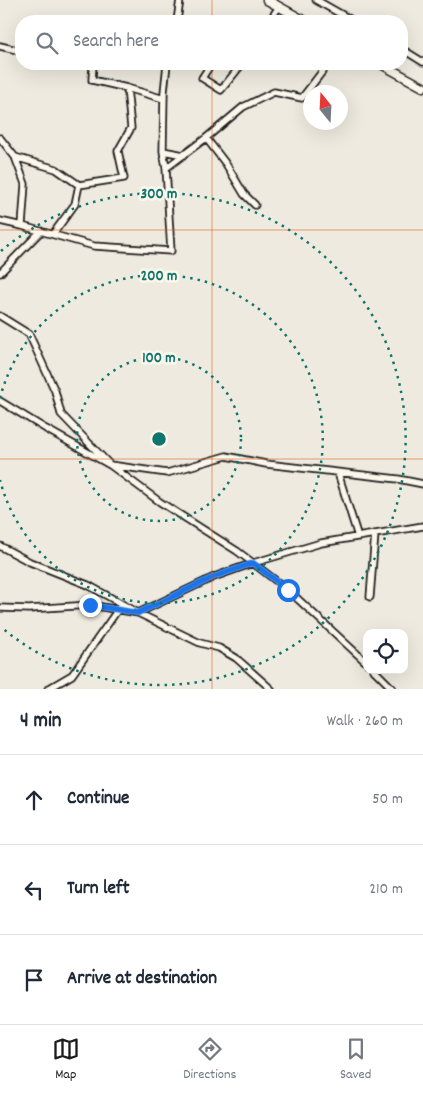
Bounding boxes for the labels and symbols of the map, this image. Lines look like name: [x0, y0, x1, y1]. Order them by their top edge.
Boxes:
north arrow: [303, 85, 348, 130]
text: 300 m: [141, 184, 177, 206]
text: 200 m: [141, 266, 177, 288]
text: 100 m: [142, 348, 176, 370]
centre of rings: [150, 430, 168, 448]
route start: [277, 579, 300, 602]
route end: [79, 594, 102, 617]

